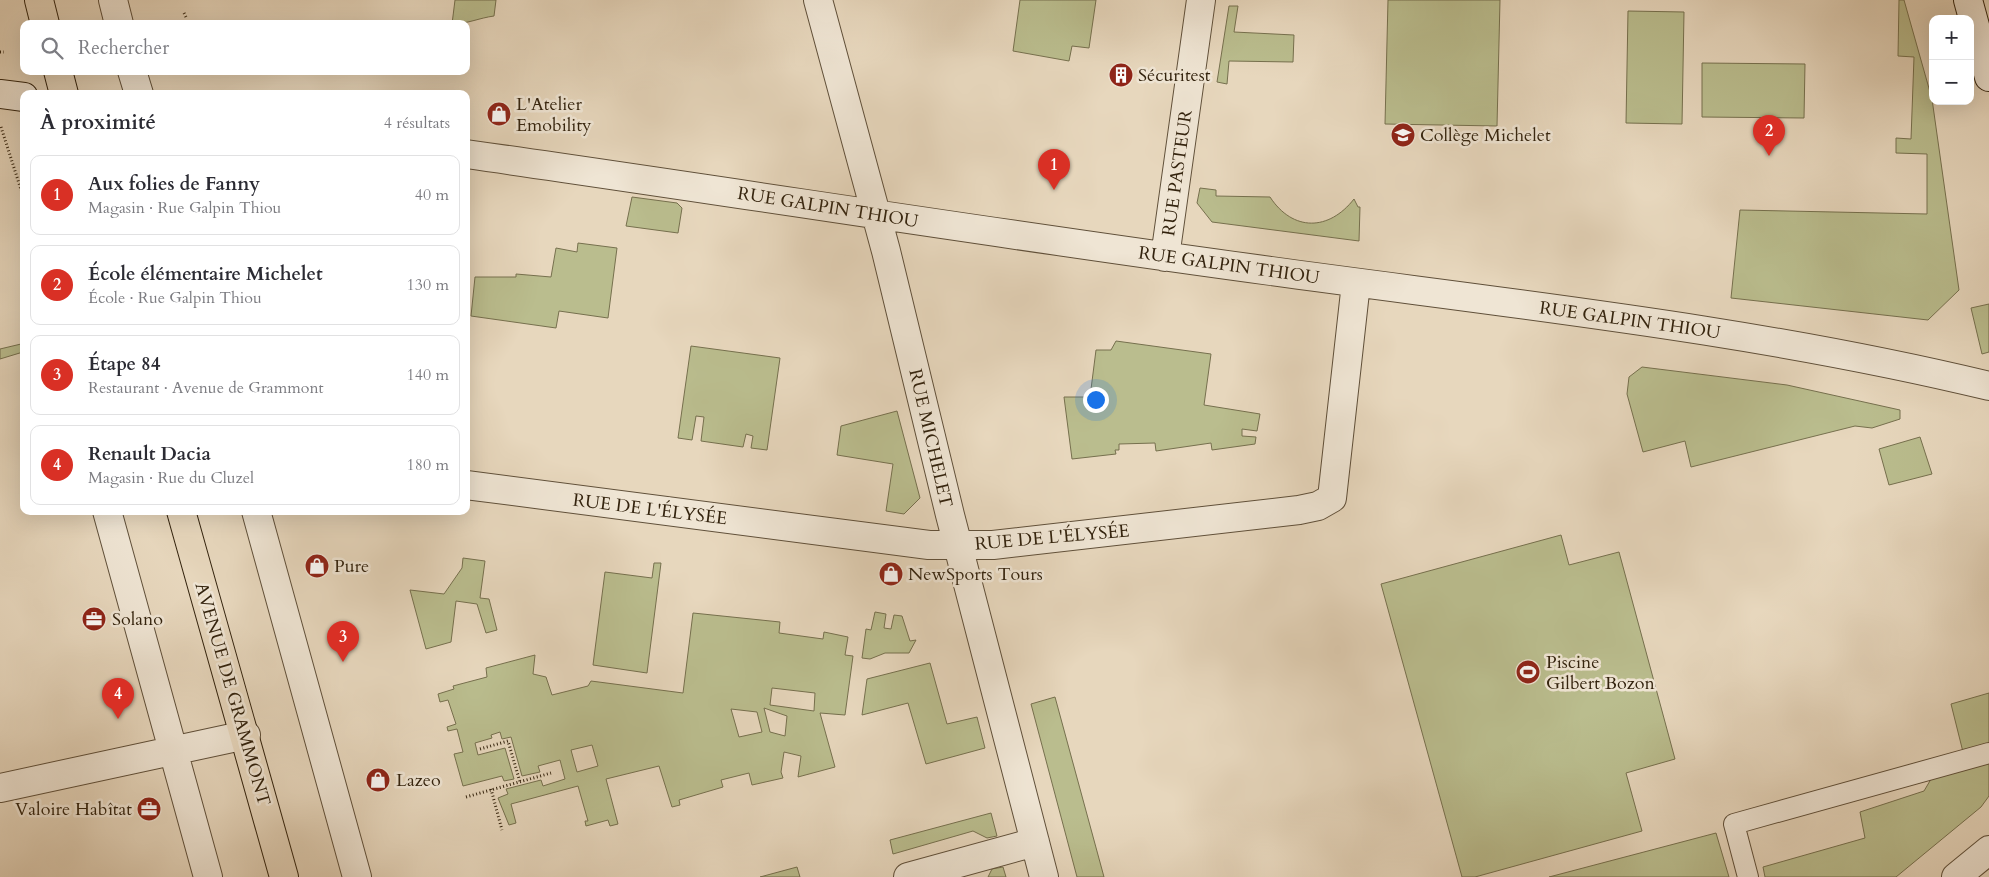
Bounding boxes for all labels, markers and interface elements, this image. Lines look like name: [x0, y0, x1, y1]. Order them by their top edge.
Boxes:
map controls: [1929, 15, 1974, 105]
button: +: [1929, 15, 1974, 60]
search box: [20, 20, 470, 75]
icon: search: [38, 34, 66, 62]
text: Rechercher: [78, 35, 169, 61]
button: −: [1929, 60, 1974, 105]
building icon: Sécuritest: [1108, 62, 1134, 88]
place label: Sécuritest: [1138, 63, 1211, 88]
place label: L'Atelier Emobility: [516, 92, 592, 138]
shop icon: L'Atelier Emobility: [486, 101, 512, 127]
text: À proximité: [40, 108, 156, 137]
street label: RUE PASTEUR: [1156, 108, 1199, 238]
text: 4 résultats: [384, 112, 450, 134]
pin: 2: [1753, 115, 1785, 156]
school or university icon: Collège Michelet: [1390, 122, 1416, 148]
place label: Collège Michelet: [1420, 123, 1551, 148]
pin: 1: [1038, 149, 1070, 190]
text: Aux folies de Fanny: [88, 171, 260, 197]
street label: RUE GALPIN THIOU: [736, 181, 920, 234]
text: 1: [53, 184, 61, 206]
text: 40 m: [415, 184, 449, 206]
text: Magasin · Rue Galpin Thiou: [88, 197, 281, 219]
street label: RUE GALPIN THIOU: [1137, 240, 1321, 291]
text: École élémentaire Michelet: [88, 261, 323, 287]
text: 2: [53, 274, 61, 296]
text: 130 m: [407, 274, 449, 296]
text: École · Rue Galpin Thiou: [88, 287, 262, 309]
street label: RUE GALPIN THIOU: [1538, 295, 1722, 346]
text: Étape 84: [88, 351, 161, 377]
text: 3: [53, 364, 61, 386]
text: 140 m: [407, 364, 449, 386]
street label: RUE MICHELET: [902, 366, 959, 510]
text: Restaurant · Avenue de Grammont: [88, 377, 324, 399]
your location: [1083, 387, 1109, 413]
text: Renault Dacia: [88, 441, 211, 467]
text: 4: [53, 454, 61, 476]
text: 180 m: [407, 454, 449, 476]
text: Magasin · Rue du Cluzel: [88, 467, 254, 489]
street label: RUE DE L'ÉLYSÉE: [571, 488, 729, 531]
street label: RUE DE L'ÉLYSÉE: [974, 518, 1130, 557]
shop icon: Pure: [304, 553, 330, 579]
place label: Pure: [334, 554, 369, 579]
shop icon: NewSports Tours: [878, 561, 904, 587]
place label: NewSports Tours: [908, 562, 1043, 587]
street label: AVENUE DE GRAMMONT: [189, 580, 276, 809]
office icon: Solano: [81, 606, 107, 632]
place label: Solano: [112, 607, 163, 632]
pin: 3: [327, 621, 359, 662]
place label: Piscine Gilbert Bozon: [1546, 650, 1656, 696]
sports icon: Piscine Gilbert Bozon: [1515, 659, 1541, 685]
pin: 4: [102, 678, 134, 719]
shop icon: Lazeo: [365, 767, 391, 793]
place label: Lazeo: [396, 768, 441, 793]
office icon: Valoire Habîtat: [136, 796, 162, 822]
place label: Valoire Habîtat: [15, 797, 132, 822]

